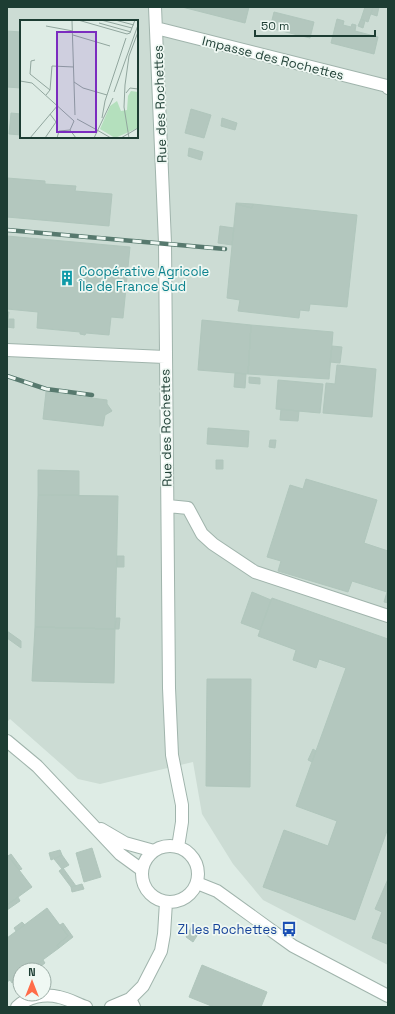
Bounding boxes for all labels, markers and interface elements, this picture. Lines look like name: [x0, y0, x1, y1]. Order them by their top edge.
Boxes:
scale bar: [255, 12, 375, 38]
text: 50 m: [261, 18, 289, 34]
inset map: [20, 20, 138, 138]
street label: Impasse des Rochettes: [200, 32, 346, 84]
street label: Rue des Rochettes: [149, 45, 171, 163]
place label: Coopérative Agricole Île de France Sud: [78, 263, 209, 295]
building icon: Coopérative Agricole Île de France Sud: [58, 269, 76, 287]
street label: Rue des Rochettes: [156, 369, 176, 487]
bus stop icon: ZI les Rochettes: [280, 920, 298, 938]
place label: ZI les Rochettes: [178, 921, 277, 938]
north arrow: [12, 962, 52, 1002]
text: N: [28, 965, 36, 979]

